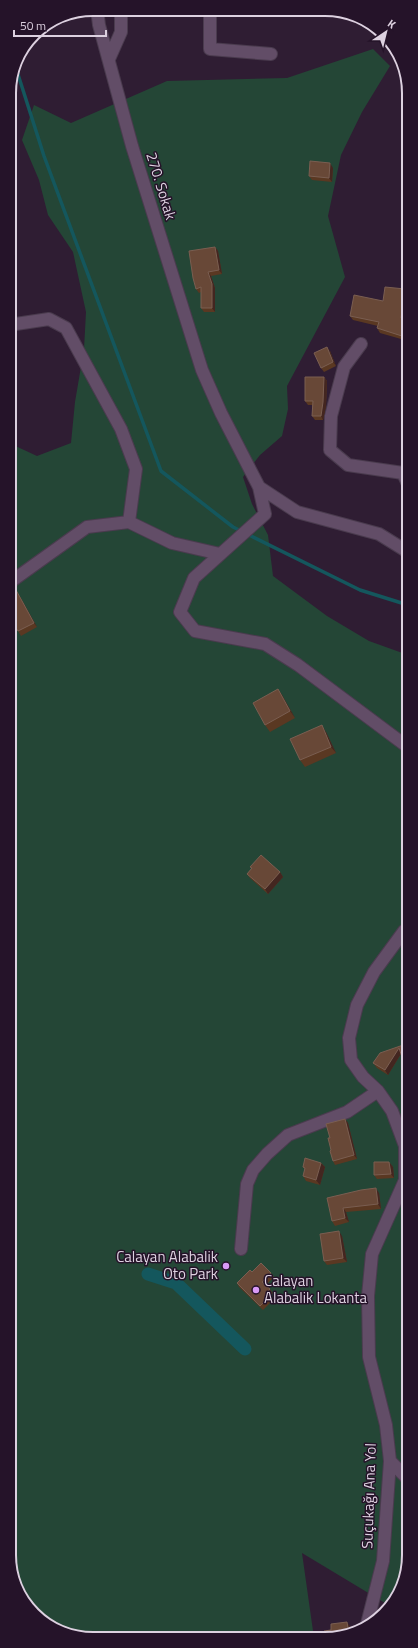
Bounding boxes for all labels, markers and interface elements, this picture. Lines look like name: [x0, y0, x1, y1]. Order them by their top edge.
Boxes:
scale bar: [14, 12, 106, 38]
north arrow: [366, 12, 406, 52]
text: K: [384, 15, 399, 33]
text: 50 m: [20, 16, 46, 35]
street label: 270. Sokak: [140, 149, 183, 223]
place label: Calayan Alabalik Oto Park: [116, 1245, 218, 1285]
marker: Calayan Alabalik Oto Park: [221, 1261, 231, 1271]
place label: Calayan Alabalik Lokanta: [264, 1269, 368, 1309]
marker: Calayan Alabalik Lokanta: [251, 1285, 261, 1295]
street label: Suçukağı Ana Yol: [355, 1443, 382, 1549]

